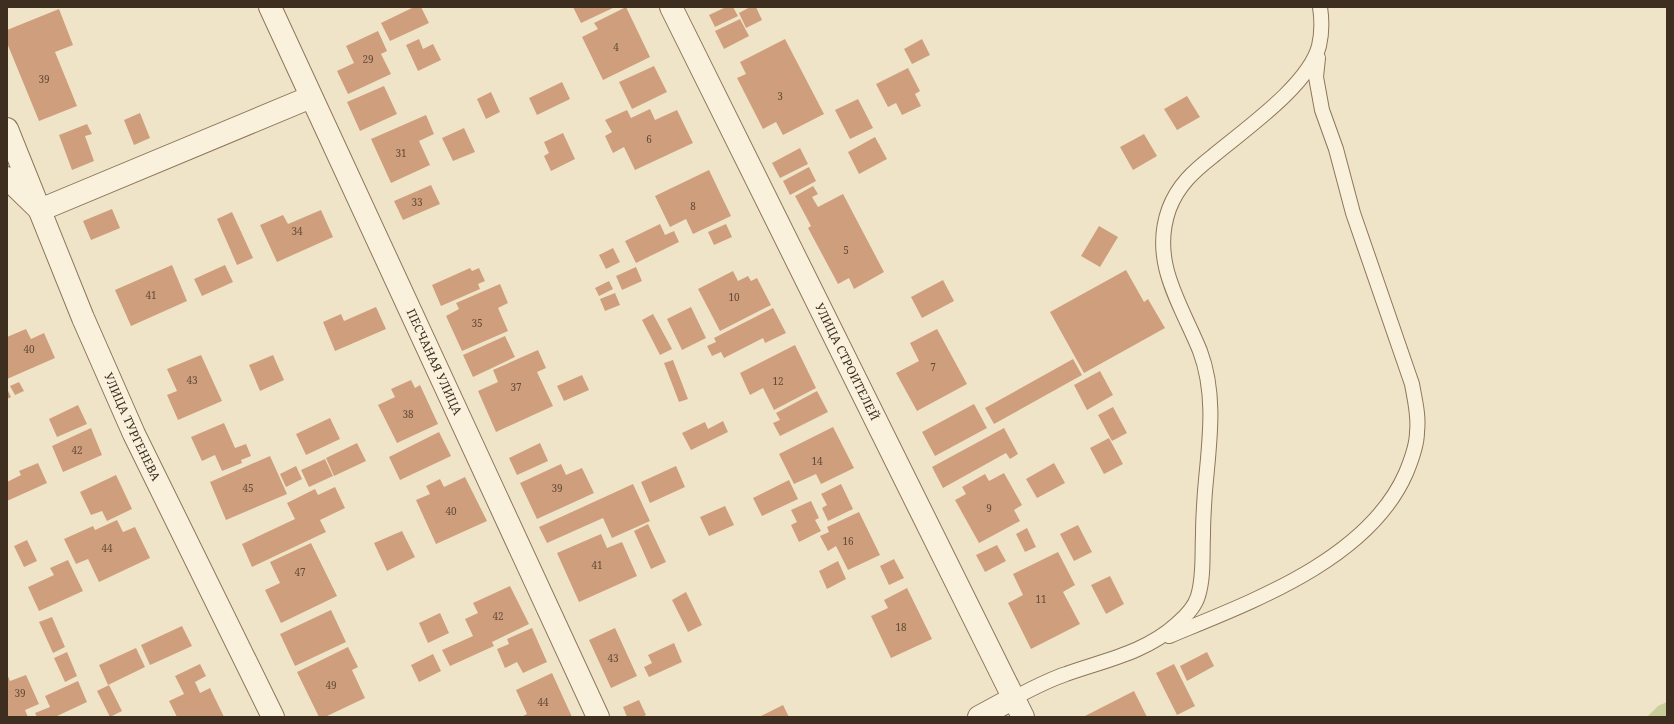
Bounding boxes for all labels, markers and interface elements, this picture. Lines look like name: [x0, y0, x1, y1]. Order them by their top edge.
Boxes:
house number: 4: [613, 40, 619, 54]
house number: 29: [362, 52, 374, 66]
house number: 39: [38, 72, 50, 86]
house number: 3: [777, 89, 783, 103]
house number: 6: [646, 132, 652, 146]
house number: 31: [395, 146, 407, 160]
house number: 33: [411, 195, 423, 209]
house number: 8: [690, 199, 696, 213]
house number: 34: [291, 224, 303, 238]
house number: 5: [843, 243, 849, 257]
house number: 41: [145, 288, 157, 302]
house number: 10: [728, 290, 740, 304]
street label: УЛИЦА СТРОИТЕЛЕЙ: [811, 300, 884, 423]
street label: ПЕСЧАНАЯ УЛИЦА: [403, 306, 467, 418]
house number: 35: [471, 316, 483, 330]
house number: 40: [23, 342, 35, 356]
house number: 7: [930, 360, 936, 374]
street label: УЛИЦА ТУРГЕНЕВА: [100, 370, 165, 484]
house number: 43: [186, 373, 198, 387]
house number: 12: [772, 374, 784, 388]
house number: 37: [510, 380, 522, 394]
house number: 38: [402, 407, 414, 421]
house number: 42: [71, 443, 83, 457]
house number: 14: [811, 454, 823, 468]
house number: 45: [242, 481, 254, 495]
house number: 39: [551, 481, 563, 495]
house number: 9: [986, 501, 992, 515]
house number: 40: [445, 504, 457, 518]
house number: 16: [842, 534, 854, 548]
house number: 44: [101, 541, 113, 555]
house number: 41: [591, 558, 603, 572]
house number: 47: [294, 565, 306, 579]
house number: 11: [1035, 592, 1047, 606]
house number: 42: [492, 609, 504, 623]
house number: 18: [895, 620, 907, 634]
house number: 43: [607, 651, 619, 665]
house number: 49: [325, 678, 337, 692]
house number: 39: [14, 686, 26, 700]
house number: 44: [537, 695, 549, 709]

